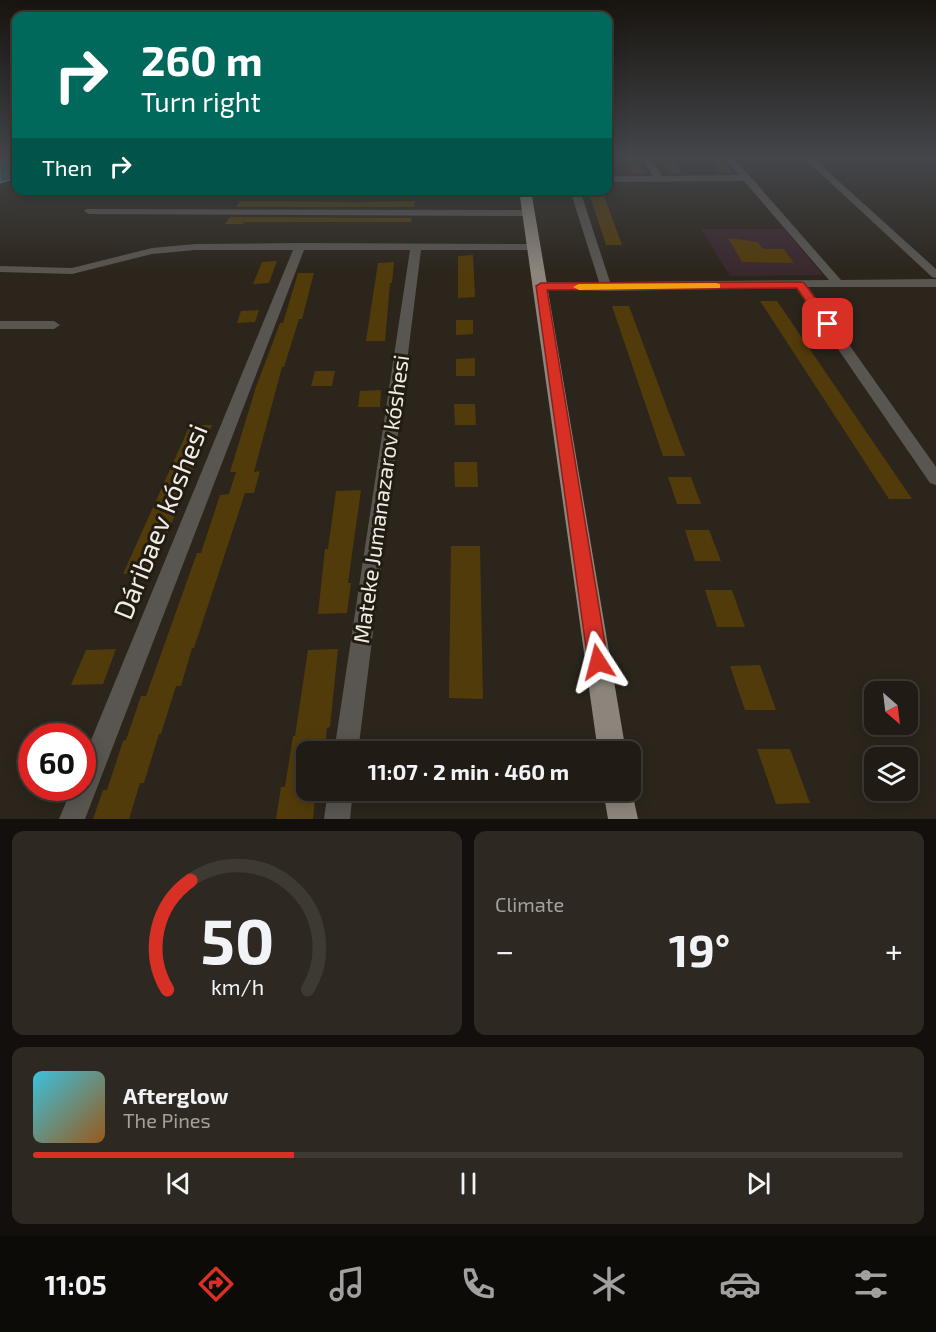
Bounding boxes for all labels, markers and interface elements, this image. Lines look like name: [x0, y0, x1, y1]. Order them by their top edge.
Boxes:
text: 260 m: [141, 34, 263, 84]
icon: right: [42, 36, 120, 114]
text: Turn right: [141, 85, 261, 117]
icon: right: [104, 150, 137, 183]
text: Then: [42, 154, 92, 180]
pin: [802, 298, 853, 349]
icon: arrive: [811, 307, 844, 340]
street label: Mateke Jumanazarov kóshesi: [347, 353, 413, 645]
street label: Dáribaev kóshesi: [105, 419, 213, 624]
position arrow: [566, 630, 630, 694]
north arrow: [864, 681, 918, 735]
map controls: [864, 681, 918, 801]
speed limit sign: 60: [18, 723, 96, 801]
button: layers: [864, 747, 918, 801]
text: 11:07 · 2 min · 460 m: [368, 758, 569, 784]
text: Climate: [495, 892, 564, 916]
text: 50: [200, 902, 274, 977]
text: 19°: [669, 922, 730, 976]
text: −: [495, 930, 514, 970]
text: +: [885, 930, 903, 970]
text: km/h: [210, 974, 264, 999]
text: Afterglow: [123, 1082, 228, 1108]
text: The Pines: [123, 1108, 211, 1132]
icon: previous: [162, 1167, 195, 1200]
icon: pause: [452, 1167, 485, 1200]
icon: next: [742, 1167, 775, 1200]
icon: directions: [195, 1263, 237, 1305]
icon: music: [326, 1263, 368, 1305]
icon: phone: [457, 1263, 499, 1305]
icon: climate: [588, 1263, 630, 1305]
icon: car: [719, 1263, 761, 1305]
icon: filters: [850, 1263, 892, 1305]
text: 11:05: [44, 1268, 107, 1300]

